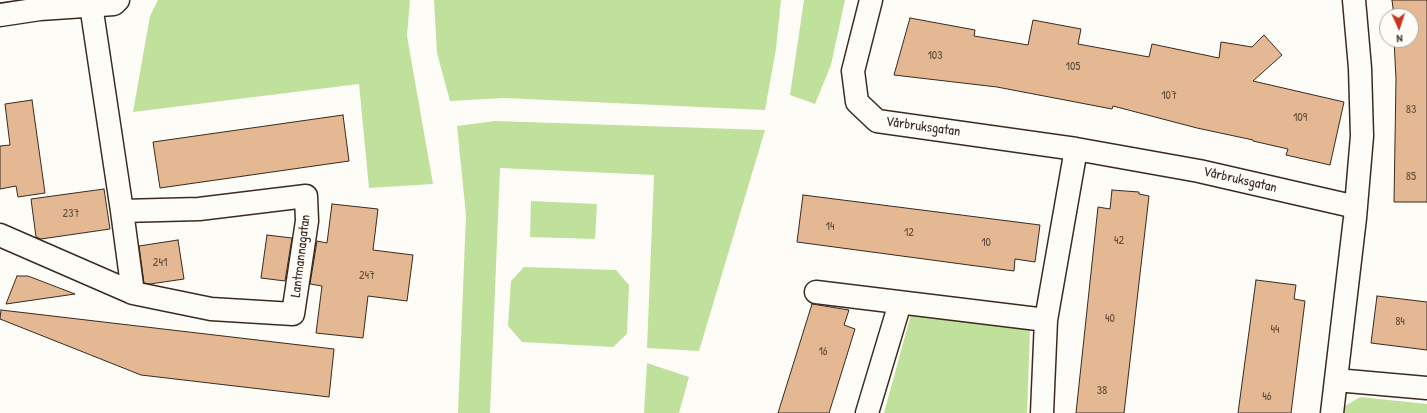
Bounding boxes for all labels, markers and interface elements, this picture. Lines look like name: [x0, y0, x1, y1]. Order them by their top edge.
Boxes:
north arrow: [1379, 8, 1419, 48]
text: N: [1396, 32, 1403, 46]
house number: 103: [927, 49, 943, 63]
house number: 105: [1066, 60, 1080, 74]
house number: 107: [1161, 89, 1177, 103]
house number: 83: [1406, 103, 1416, 117]
house number: 109: [1293, 111, 1307, 125]
street label: Vårbruksgatan: [885, 113, 961, 141]
street label: Vårbruksgatan: [1202, 163, 1278, 197]
house number: 85: [1406, 170, 1416, 184]
house number: 237: [63, 207, 79, 221]
street label: Lantmannagatan: [288, 214, 314, 298]
house number: 14: [826, 220, 834, 234]
house number: 12: [904, 226, 914, 240]
house number: 42: [1114, 234, 1124, 248]
house number: 10: [981, 236, 991, 250]
house number: 241: [153, 256, 167, 270]
house number: 247: [359, 269, 375, 283]
house number: 40: [1105, 312, 1115, 326]
house number: 84: [1395, 315, 1405, 329]
house number: 44: [1271, 323, 1279, 337]
house number: 16: [818, 345, 828, 359]
house number: 38: [1097, 384, 1107, 398]
house number: 46: [1262, 390, 1272, 404]

